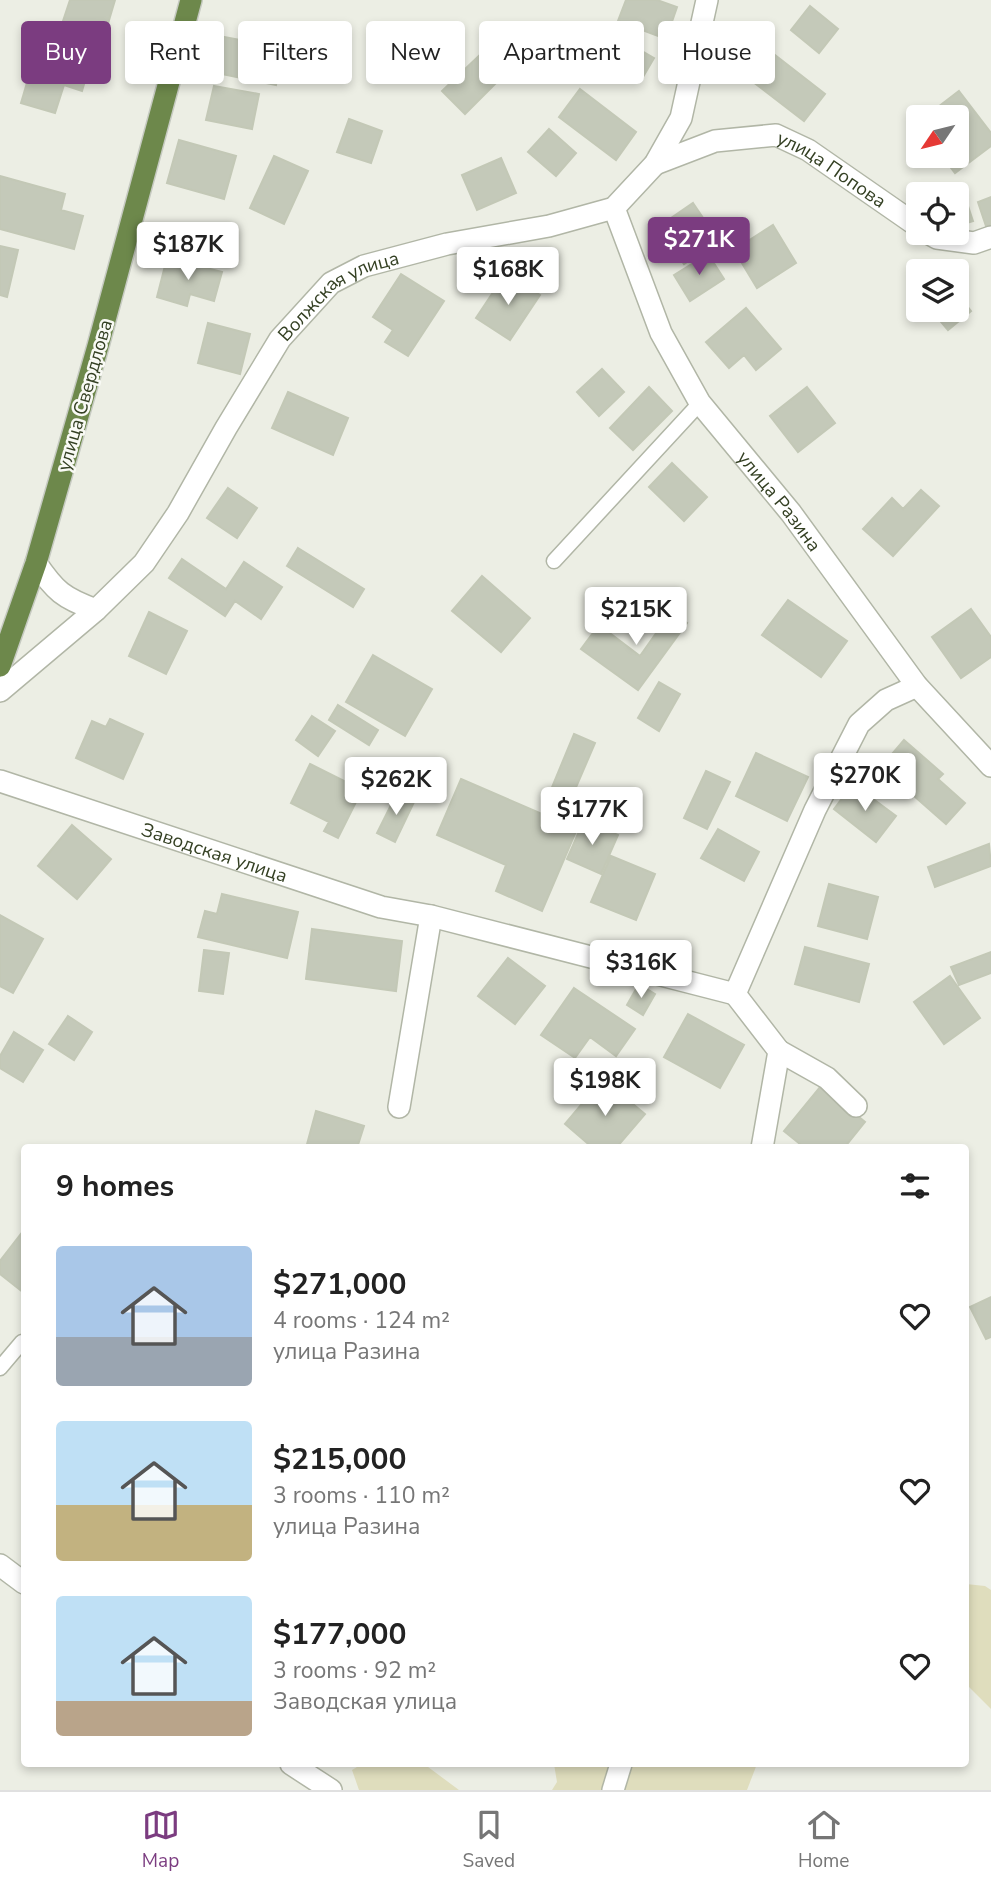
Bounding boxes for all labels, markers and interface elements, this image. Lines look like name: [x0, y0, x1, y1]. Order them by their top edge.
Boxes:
chip: Buy: [21, 21, 111, 84]
chip: Rent: [125, 21, 224, 84]
chip: Filters: [238, 21, 352, 84]
chip: New: [366, 21, 465, 84]
chip: Apartment: [479, 21, 644, 84]
chip: House: [658, 21, 775, 84]
north arrow: [906, 105, 970, 168]
map controls: [906, 105, 969, 322]
street label: улица Попова: [772, 125, 891, 214]
button: locate: [906, 182, 969, 245]
pin: $271K: [650, 218, 748, 277]
pin: $187K: [139, 222, 237, 282]
text: $271K: [664, 224, 734, 255]
text: $187K: [153, 229, 223, 260]
street label: Волжская улица: [272, 245, 402, 347]
pin: $168K: [459, 247, 557, 307]
text: $168K: [473, 254, 543, 285]
button: layers: [906, 259, 969, 322]
street label: улица Свердлова: [51, 317, 119, 474]
street label: улица Разина: [731, 446, 827, 557]
pin: $215K: [587, 588, 685, 647]
text: $215K: [601, 594, 671, 625]
pin: $270K: [816, 754, 914, 813]
pin: $262K: [347, 758, 445, 817]
text: $270K: [830, 760, 900, 791]
text: $262K: [361, 764, 431, 795]
pin: $177K: [543, 788, 641, 847]
text: $177K: [557, 794, 627, 825]
street label: Заводская улица: [138, 817, 291, 889]
pin: $316K: [592, 940, 690, 1000]
text: $316K: [606, 947, 676, 978]
pin: $198K: [556, 1058, 654, 1118]
text: $198K: [570, 1065, 640, 1096]
text: 9 homes: [56, 1166, 174, 1207]
icon: filters: [896, 1167, 934, 1205]
text: $271,000: [273, 1264, 406, 1305]
icon: home: [112, 1274, 196, 1358]
icon: heart: [896, 1297, 934, 1335]
text: 4 rooms · 124 m²: [273, 1305, 450, 1336]
text: улица Разина: [273, 1336, 421, 1367]
text: $215,000: [273, 1439, 406, 1480]
icon: home: [112, 1449, 196, 1533]
icon: heart: [896, 1472, 934, 1510]
text: 3 rooms · 110 m²: [273, 1480, 450, 1511]
text: улица Разина: [273, 1511, 421, 1542]
text: $177,000: [273, 1614, 406, 1655]
icon: home: [112, 1624, 196, 1708]
icon: heart: [896, 1647, 934, 1685]
text: 3 rooms · 92 m²: [273, 1655, 436, 1686]
text: Заводская улица: [273, 1686, 457, 1717]
tab: Map: [142, 1806, 180, 1874]
tab: Saved: [463, 1806, 515, 1874]
tab: Home: [798, 1806, 849, 1874]

